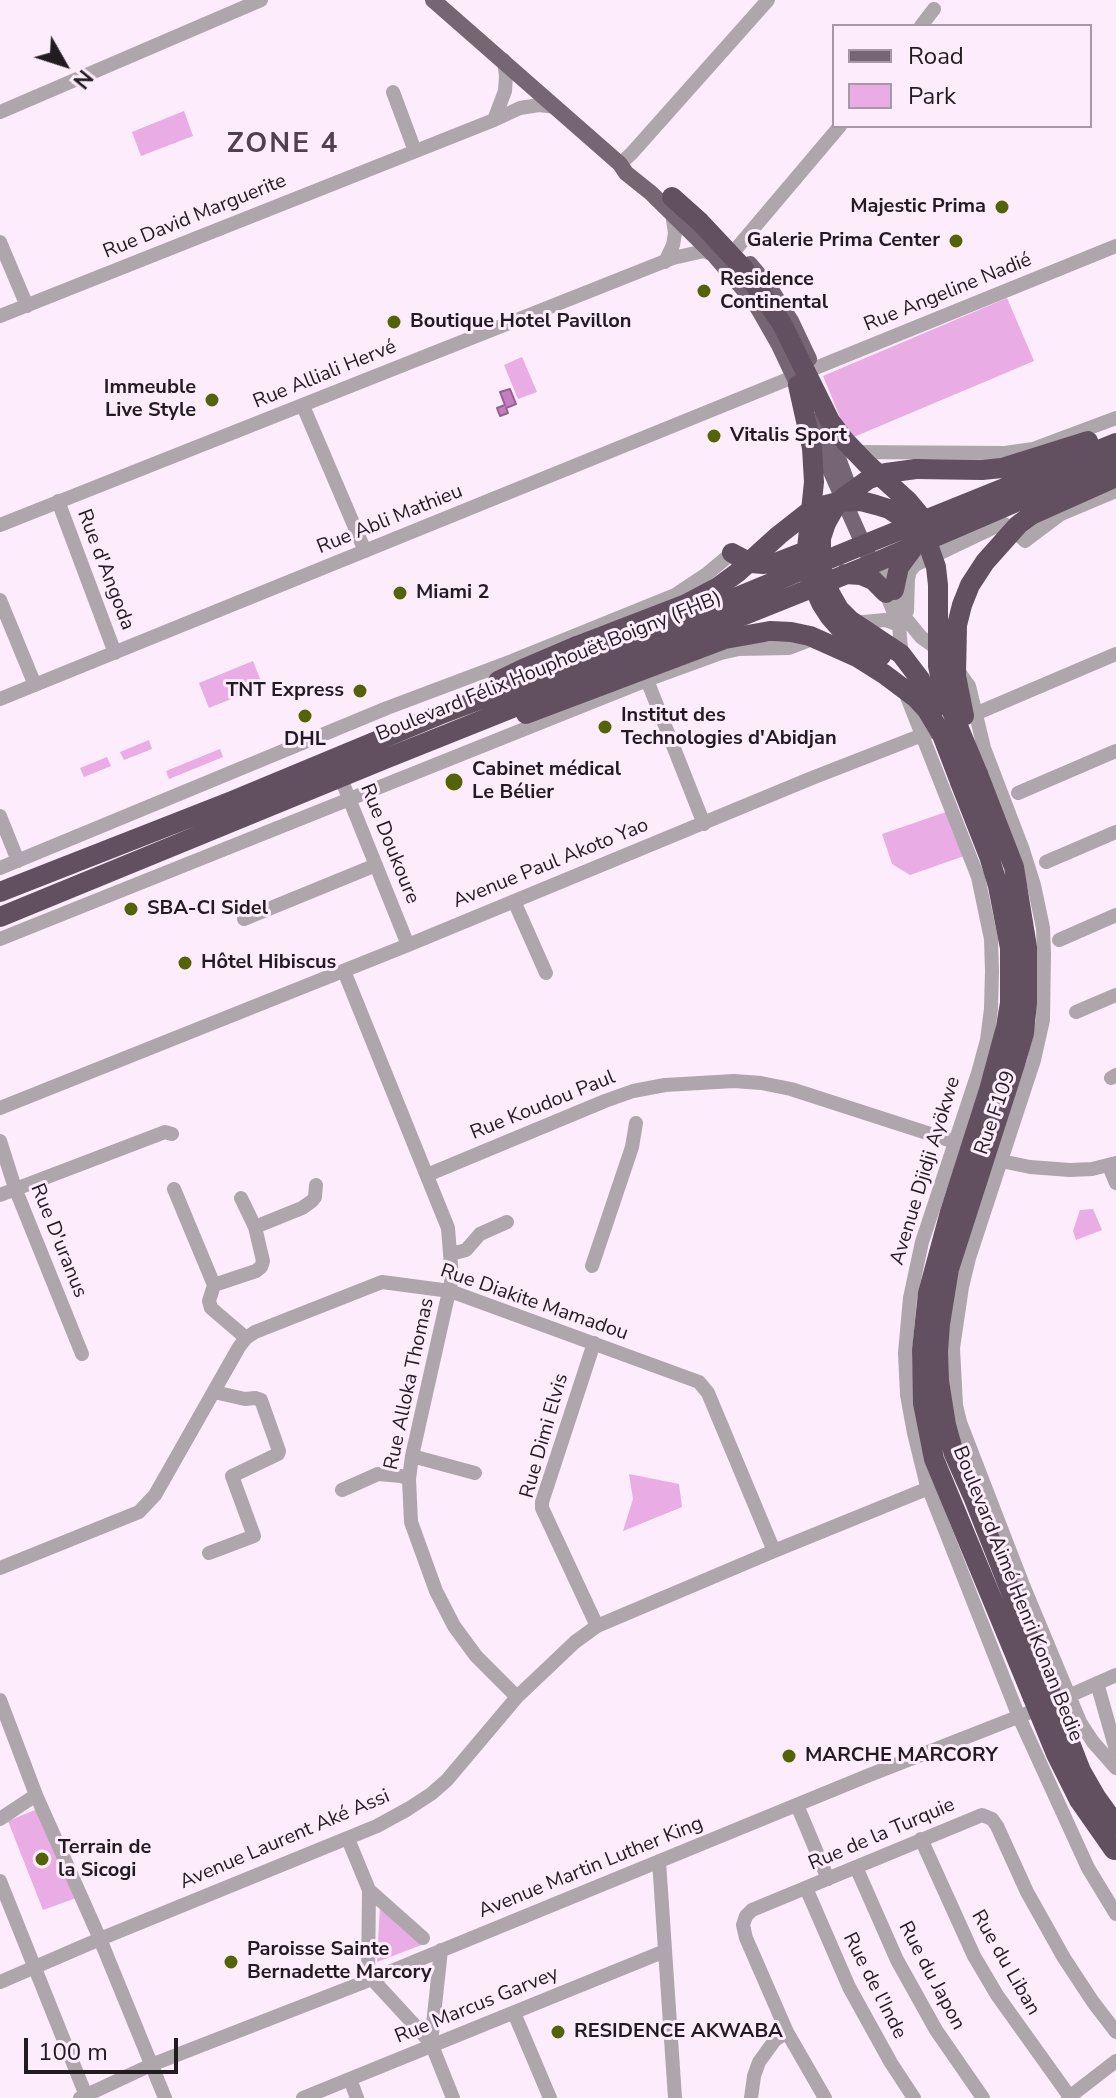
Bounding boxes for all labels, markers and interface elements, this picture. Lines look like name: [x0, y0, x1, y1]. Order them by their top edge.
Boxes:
north arrow: [24, 24, 104, 104]
legend: [832, 24, 1092, 128]
text: Road: [908, 40, 964, 72]
text: N: [66, 63, 99, 95]
text: Park: [908, 80, 956, 112]
district label: ZONE 4: [227, 128, 339, 162]
street label: Rue David Marguerite: [100, 169, 290, 265]
place label: Majestic Prima: [850, 195, 986, 219]
marker: Majestic Prima: [993, 198, 1011, 216]
place label: Galerie Prima Center: [747, 229, 940, 253]
marker: Galerie Prima Center: [947, 232, 965, 250]
street label: Rue Angeline Nadié: [861, 248, 1035, 338]
place label: Residence Continental: [720, 268, 828, 315]
marker: Residence Continental: [695, 282, 713, 300]
place label: Boutique Hotel Pavillon: [410, 310, 631, 334]
marker: Boutique Hotel Pavillon: [385, 313, 403, 331]
street label: Rue Alliali Hervé: [250, 335, 400, 415]
place label: Immeuble Live Style: [104, 376, 196, 423]
marker: Immeuble Live Style: [203, 391, 221, 409]
place label: Vitalis Sport: [730, 424, 847, 448]
marker: Vitalis Sport: [705, 427, 723, 445]
street label: Rue Abli Mathieu: [314, 480, 466, 560]
street label: Rue d'Angoda: [71, 506, 139, 634]
place label: Miami 2: [416, 581, 489, 605]
marker: Miami 2: [391, 584, 409, 602]
street label: Boulevard Félix Houphouët Boigny (FHB): [373, 587, 725, 747]
place label: TNT Express: [226, 679, 344, 703]
marker: TNT Express: [351, 682, 369, 700]
place label: Institut des Technologies d'Abidjan: [621, 704, 837, 751]
marker: DHL: [296, 707, 314, 725]
marker: Institut des Technologies d'Abidjan: [596, 718, 614, 736]
place label: DHL: [284, 728, 326, 752]
place label: Cabinet médical Le Bélier: [472, 758, 621, 805]
marker: Cabinet médical Le Bélier: [443, 771, 465, 793]
street label: Rue Doukoure: [354, 780, 424, 908]
street label: Avenue Paul Akoto Yao: [450, 814, 652, 914]
place label: SBA-CI Sidel: [147, 897, 268, 921]
marker: SBA-CI Sidel: [122, 900, 140, 918]
place label: Hôtel Hibiscus: [201, 951, 336, 975]
marker: Hôtel Hibiscus: [176, 954, 194, 972]
street label: Rue Koudou Paul: [467, 1066, 619, 1146]
street label: Rue F109: [970, 1068, 1022, 1158]
street label: Avenue Djidji Ayökwe: [886, 1074, 966, 1268]
street label: Rue D'uranus: [24, 1181, 92, 1301]
street label: Rue Diakite Mamadou: [437, 1260, 631, 1346]
street label: Rue Alloka Thomas: [380, 1296, 440, 1472]
street label: Rue Dimi Elvis: [516, 1371, 574, 1501]
street label: Boulevard Aimé Henri Konan Bedie: [947, 1443, 1087, 1745]
place label: MARCHE MARCORY: [805, 1744, 998, 1768]
marker: MARCHE MARCORY: [780, 1747, 798, 1765]
street label: Avenue Laurent Aké Assi: [177, 1785, 393, 1895]
street label: Rue de la Turquie: [805, 1793, 959, 1877]
street label: Avenue Martin Luther King: [475, 1812, 707, 1924]
place label: Terrain de la Sicogi: [58, 1836, 151, 1883]
marker: Terrain de la Sicogi: [33, 1850, 51, 1868]
street label: Rue du Liban: [965, 1906, 1045, 2020]
street label: Rue du Japon: [892, 1918, 970, 2034]
street label: Rue de l'Inde: [837, 1929, 911, 2043]
place label: Paroisse Sainte Bernadette Marcory: [247, 1938, 432, 1985]
marker: Paroisse Sainte Bernadette Marcory: [222, 1953, 240, 1971]
street label: Rue Marcus Garvey: [392, 1962, 562, 2050]
place label: RESIDENCE AKWABA: [574, 2020, 783, 2044]
scale bar: [28, 2022, 182, 2072]
marker: RESIDENCE AKWABA: [549, 2023, 567, 2041]
text: 100 m: [38, 2036, 108, 2068]

